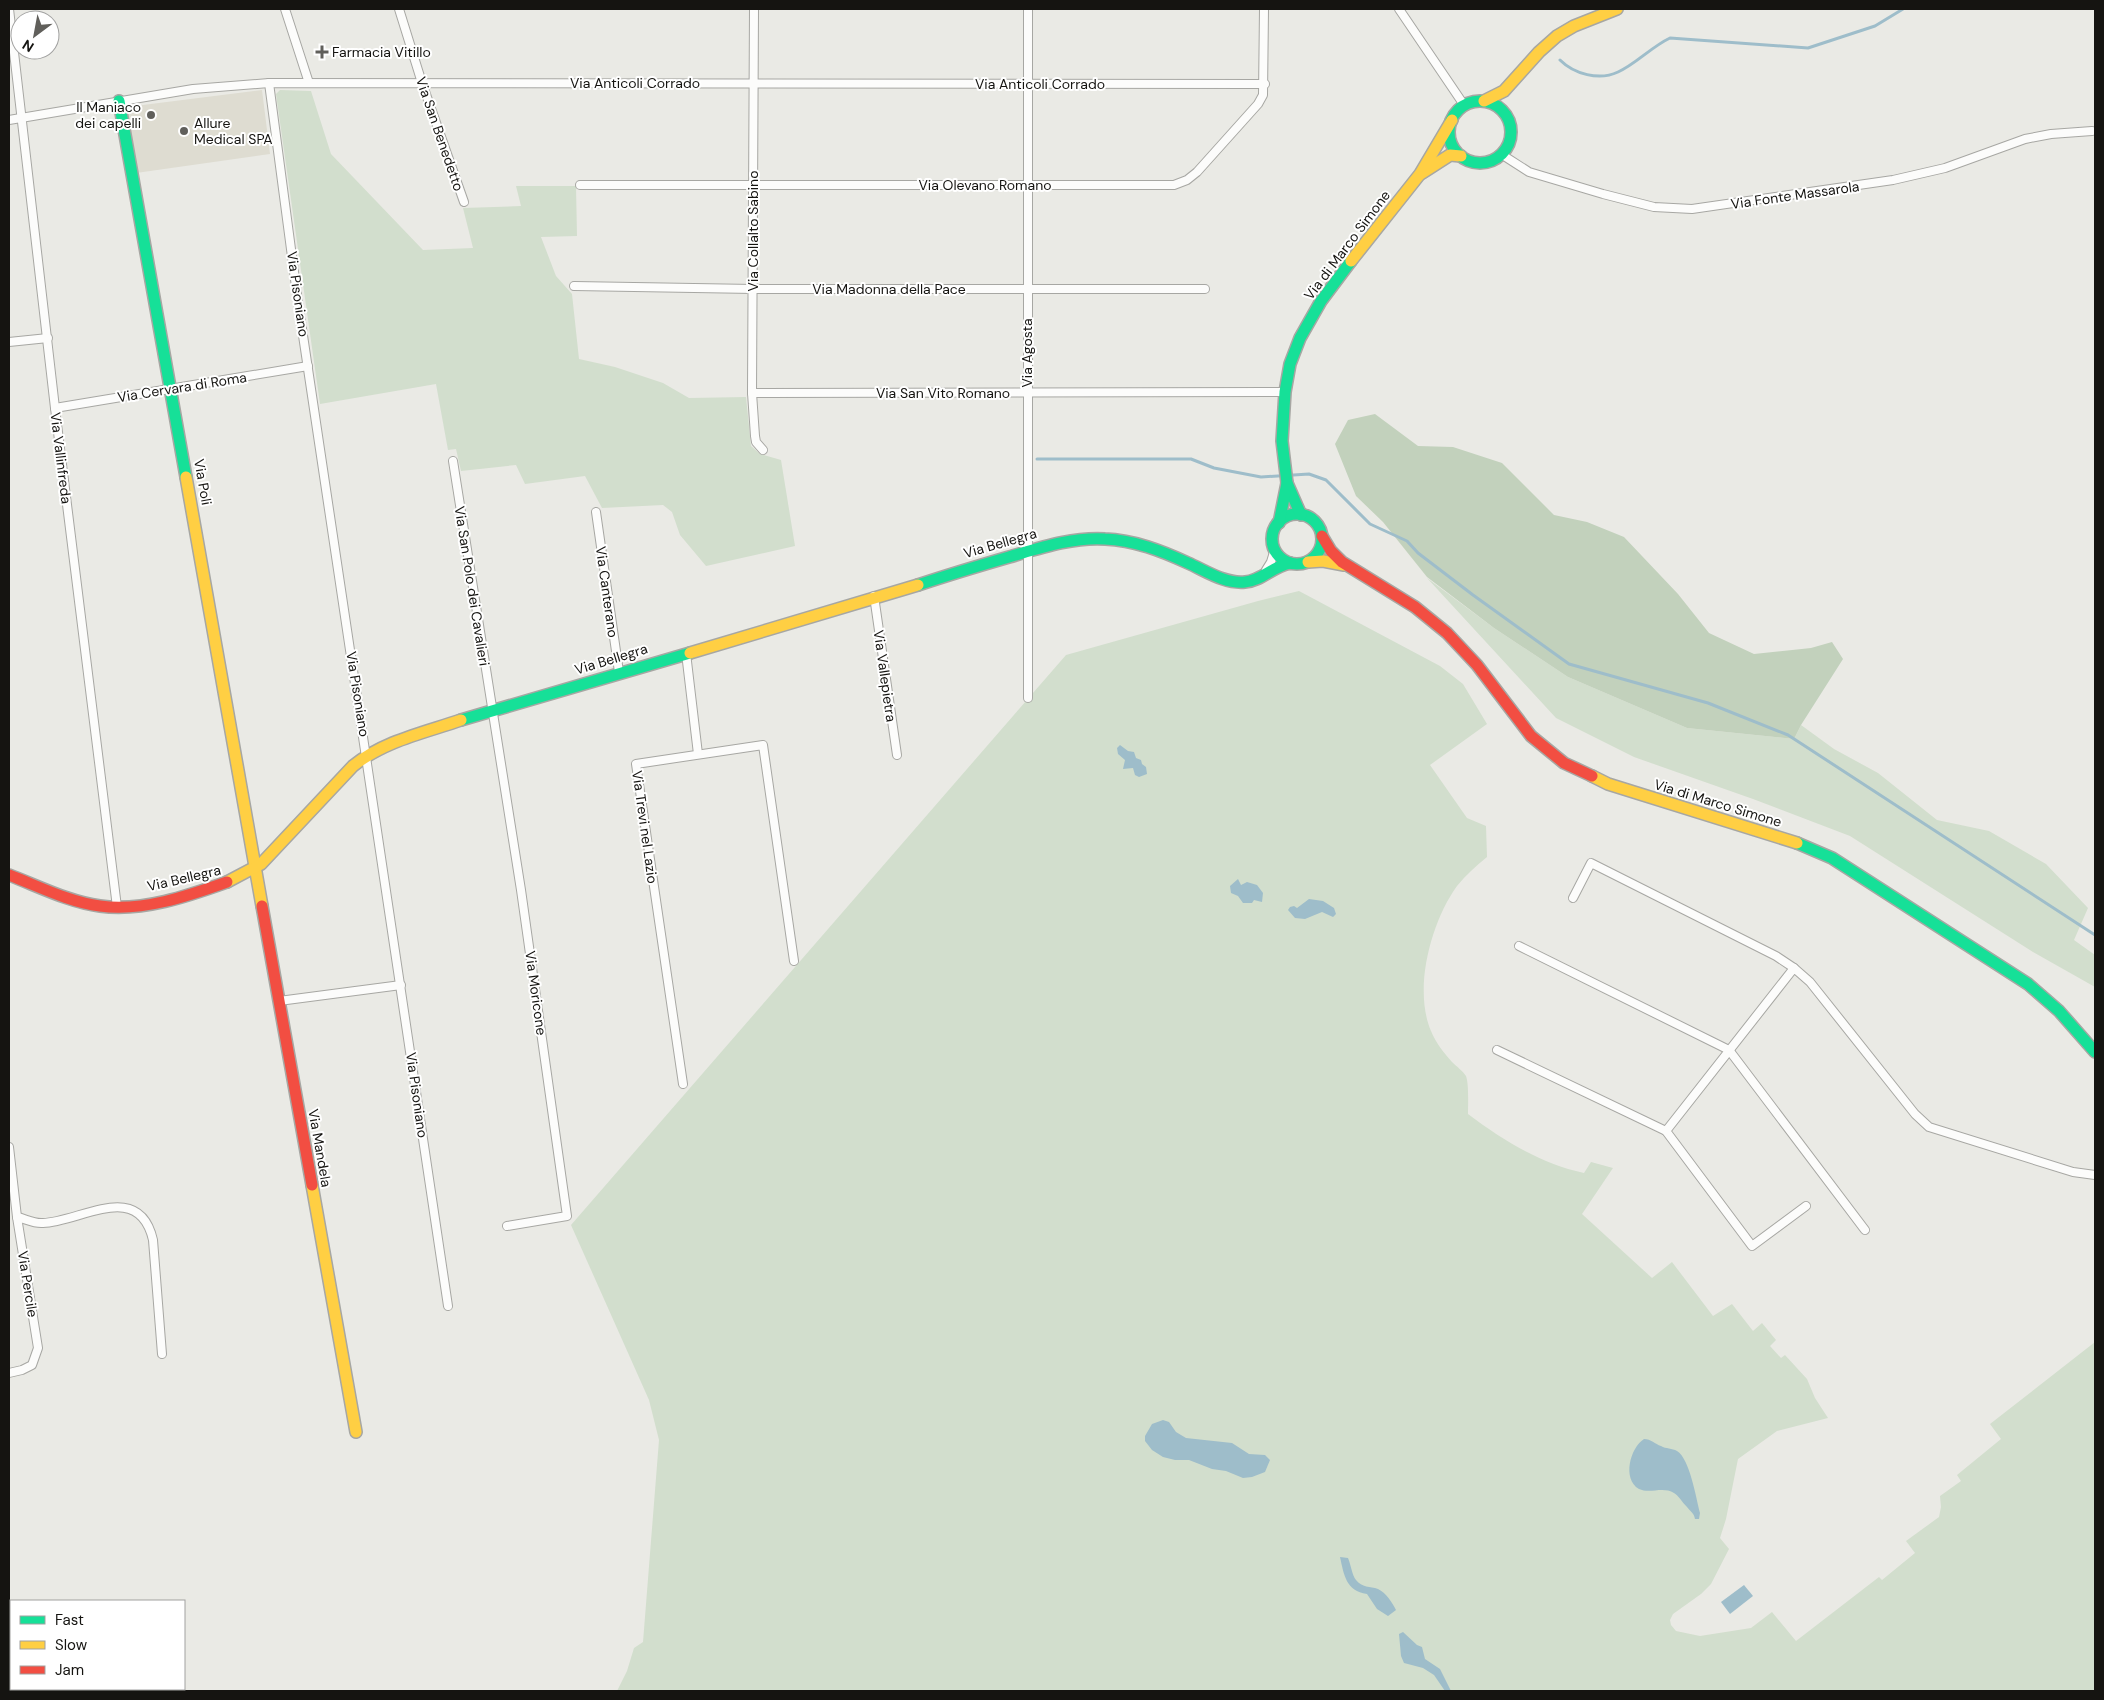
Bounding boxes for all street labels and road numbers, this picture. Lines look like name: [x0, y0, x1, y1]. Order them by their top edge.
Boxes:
street label: Via Anticoli Corrado: [570, 74, 700, 92]
street label: Via San Benedetto: [412, 75, 468, 193]
street label: Via Anticoli Corrado: [975, 75, 1105, 93]
street label: Via Collalto Sabino: [744, 171, 762, 291]
street label: Via Olevano Romano: [918, 176, 1052, 194]
street label: Via Fonte Massarola: [1730, 177, 1860, 213]
street label: Via di Marco Simone: [1300, 187, 1394, 303]
street label: Via Pisoniano: [283, 250, 313, 338]
street label: Via Madonna della Pace: [812, 280, 966, 298]
street label: Via Agosta: [1018, 318, 1036, 388]
street label: Via Cervara di Roma: [116, 368, 248, 406]
street label: Via San Vito Romano: [876, 384, 1010, 402]
street label: Via Vallinfreda: [46, 411, 76, 505]
street label: Via Poli: [190, 458, 216, 506]
street label: Via San Polo dei Cavalieri: [450, 505, 494, 667]
street label: Via Bellegra: [961, 524, 1039, 562]
street label: Via Canterano: [592, 545, 622, 639]
street label: Via Vallepietra: [870, 629, 900, 723]
street label: Via Bellegra: [572, 639, 650, 679]
street label: Via Pisoniano: [342, 650, 374, 738]
street label: Via Trevi nel Lazio: [628, 769, 662, 885]
street label: Via di Marco Simone: [1652, 775, 1784, 831]
street label: Via Bellegra: [145, 861, 223, 895]
street label: Via Moricone: [521, 950, 551, 1036]
street label: Via Pisoniano: [402, 1051, 432, 1139]
street label: Via Mandela: [304, 1108, 336, 1188]
street label: Via Percile: [14, 1249, 42, 1319]

